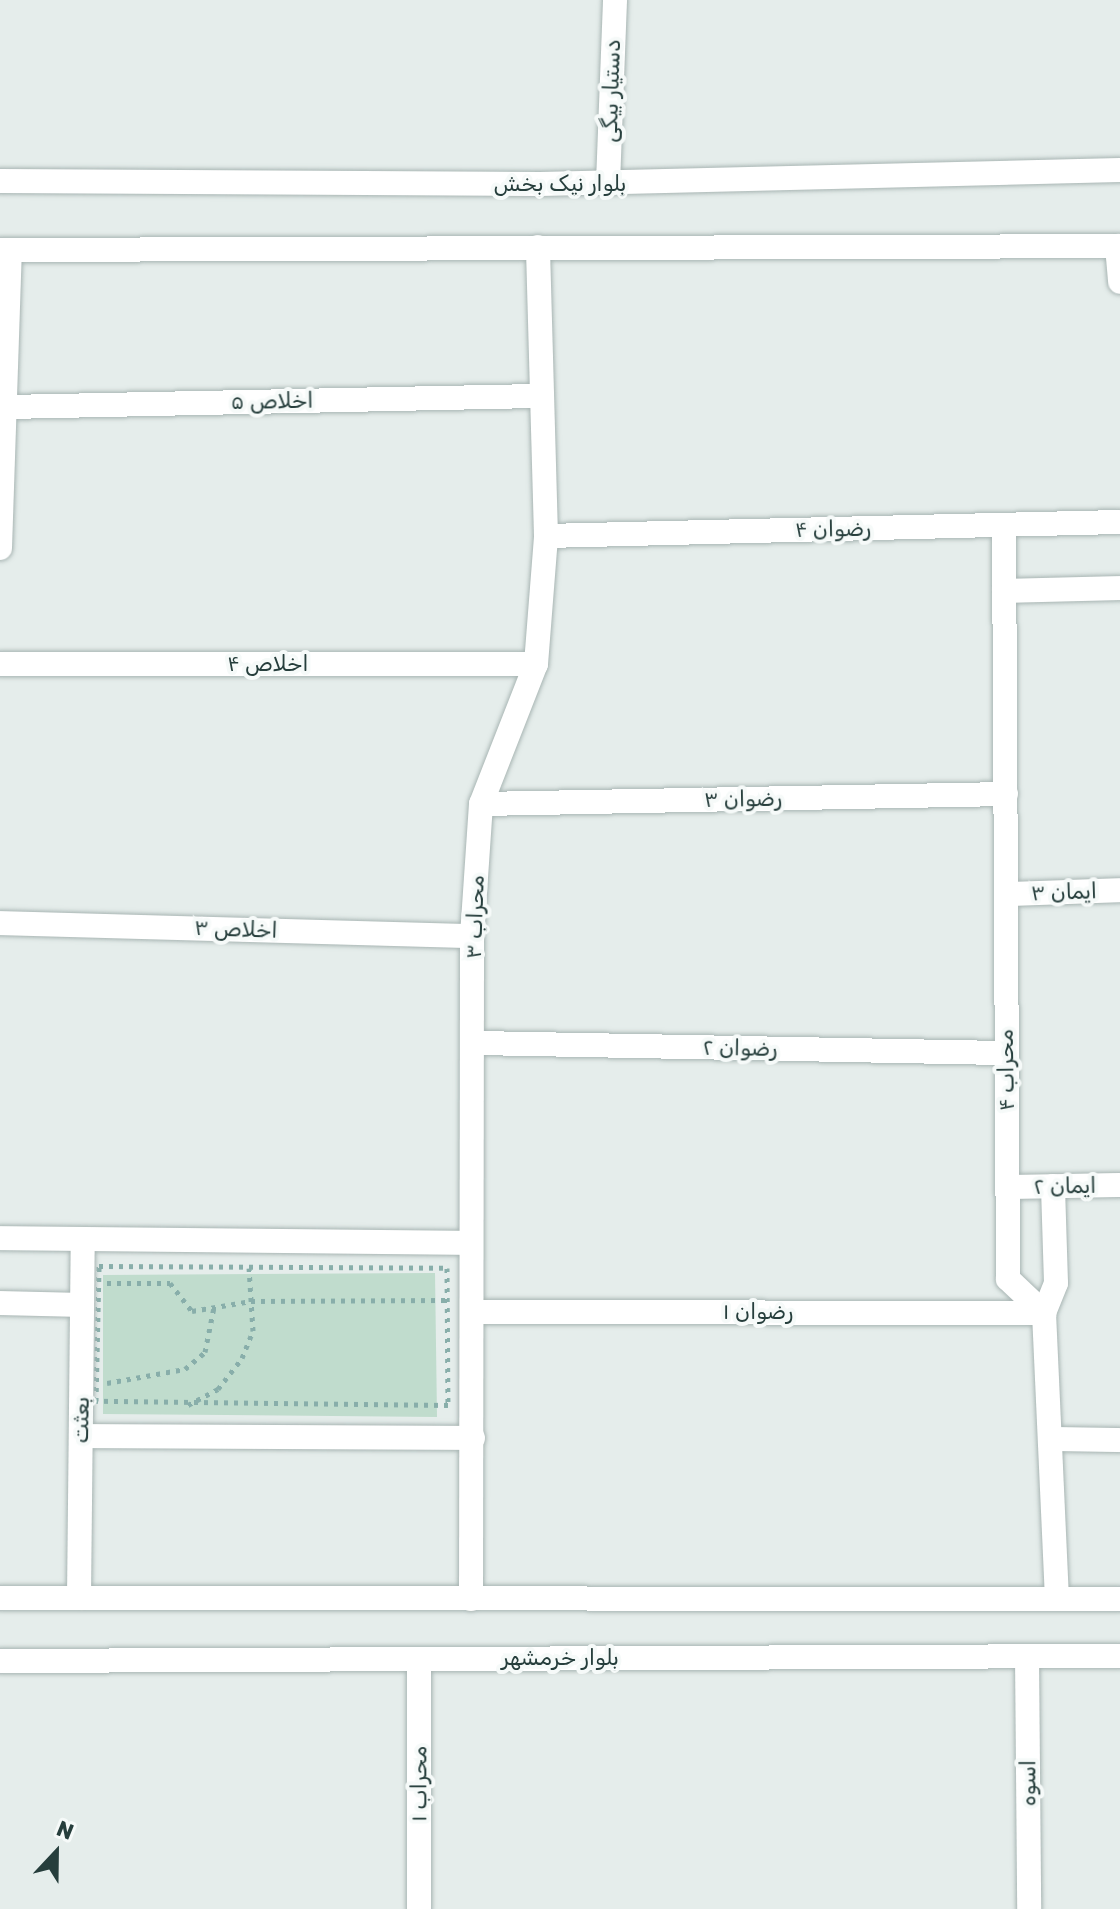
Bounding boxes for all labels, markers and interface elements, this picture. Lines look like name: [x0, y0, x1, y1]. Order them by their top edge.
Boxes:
street label: دستیار بیگی: [596, 39, 626, 143]
street label: بلوار نیک بخش: [494, 171, 626, 197]
street label: اخلاص ۵: [230, 387, 314, 415]
street label: رضوان ۴: [795, 515, 871, 543]
street label: اخلاص ۴: [227, 651, 309, 677]
street label: رضوان ۳: [704, 785, 782, 813]
street label: محراب ۳: [460, 875, 490, 959]
street label: ایمان ۳: [1030, 878, 1098, 906]
street label: اخلاص ۳: [194, 914, 278, 944]
street label: محراب ۴: [992, 1029, 1020, 1111]
street label: رضوان ۲: [703, 1034, 777, 1062]
street label: ایمان ۲: [1033, 1172, 1097, 1200]
street label: رضوان ۱: [723, 1299, 793, 1325]
street label: بعثت: [67, 1396, 95, 1444]
street label: بلوار خرمشهر: [501, 1645, 619, 1671]
street label: محراب ۱: [406, 1746, 432, 1822]
street label: اسوه: [1015, 1760, 1041, 1806]
north arrow: [16, 1813, 96, 1893]
text: N: [53, 1815, 78, 1846]

